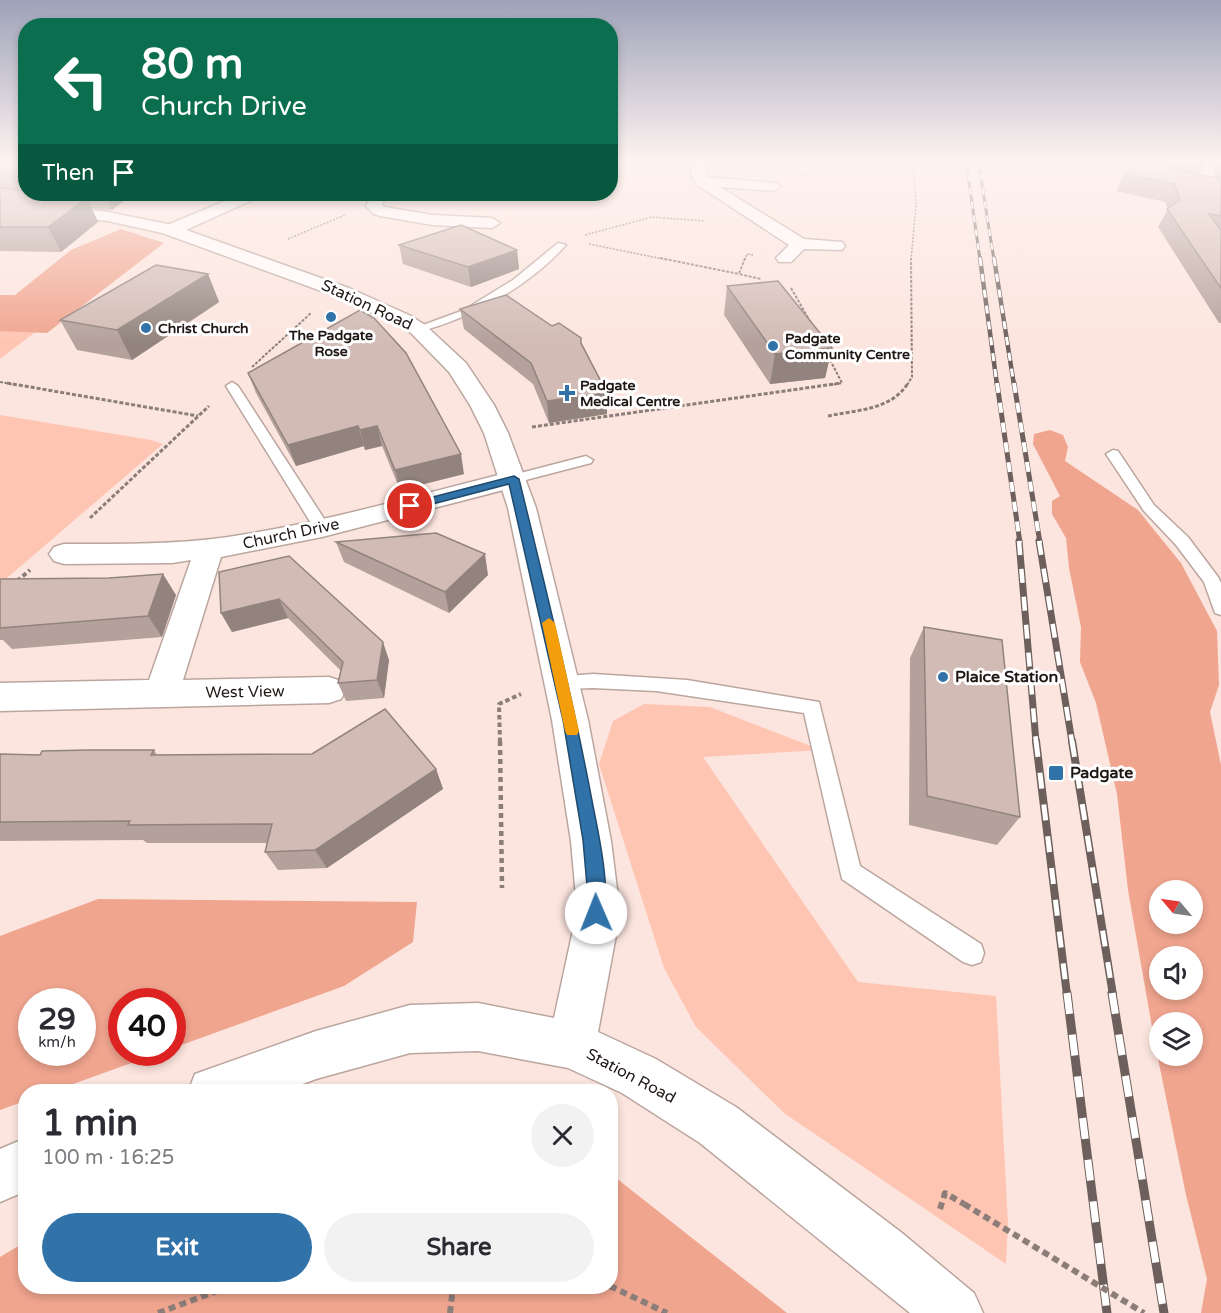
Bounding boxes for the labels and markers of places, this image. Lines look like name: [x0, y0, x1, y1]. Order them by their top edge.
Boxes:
marker: The Padgate Rose: [324, 310, 338, 324]
place label: Christ Church: [158, 320, 249, 337]
marker: Christ Church: [139, 321, 153, 335]
place label: The Padgate Rose: [288, 327, 373, 360]
place label: Padgate Community Centre: [785, 330, 910, 363]
marker: Padgate Community Centre: [766, 339, 780, 353]
place label: Padgate Medical Centre: [580, 377, 680, 410]
marker: Padgate Medical Centre: [558, 384, 576, 402]
pin: [384, 480, 435, 531]
place label: Plaice Station: [955, 667, 1058, 687]
marker: Plaice Station: [936, 670, 950, 684]
place label: Padgate: [1070, 763, 1133, 783]
marker: Padgate: [1047, 764, 1065, 782]

